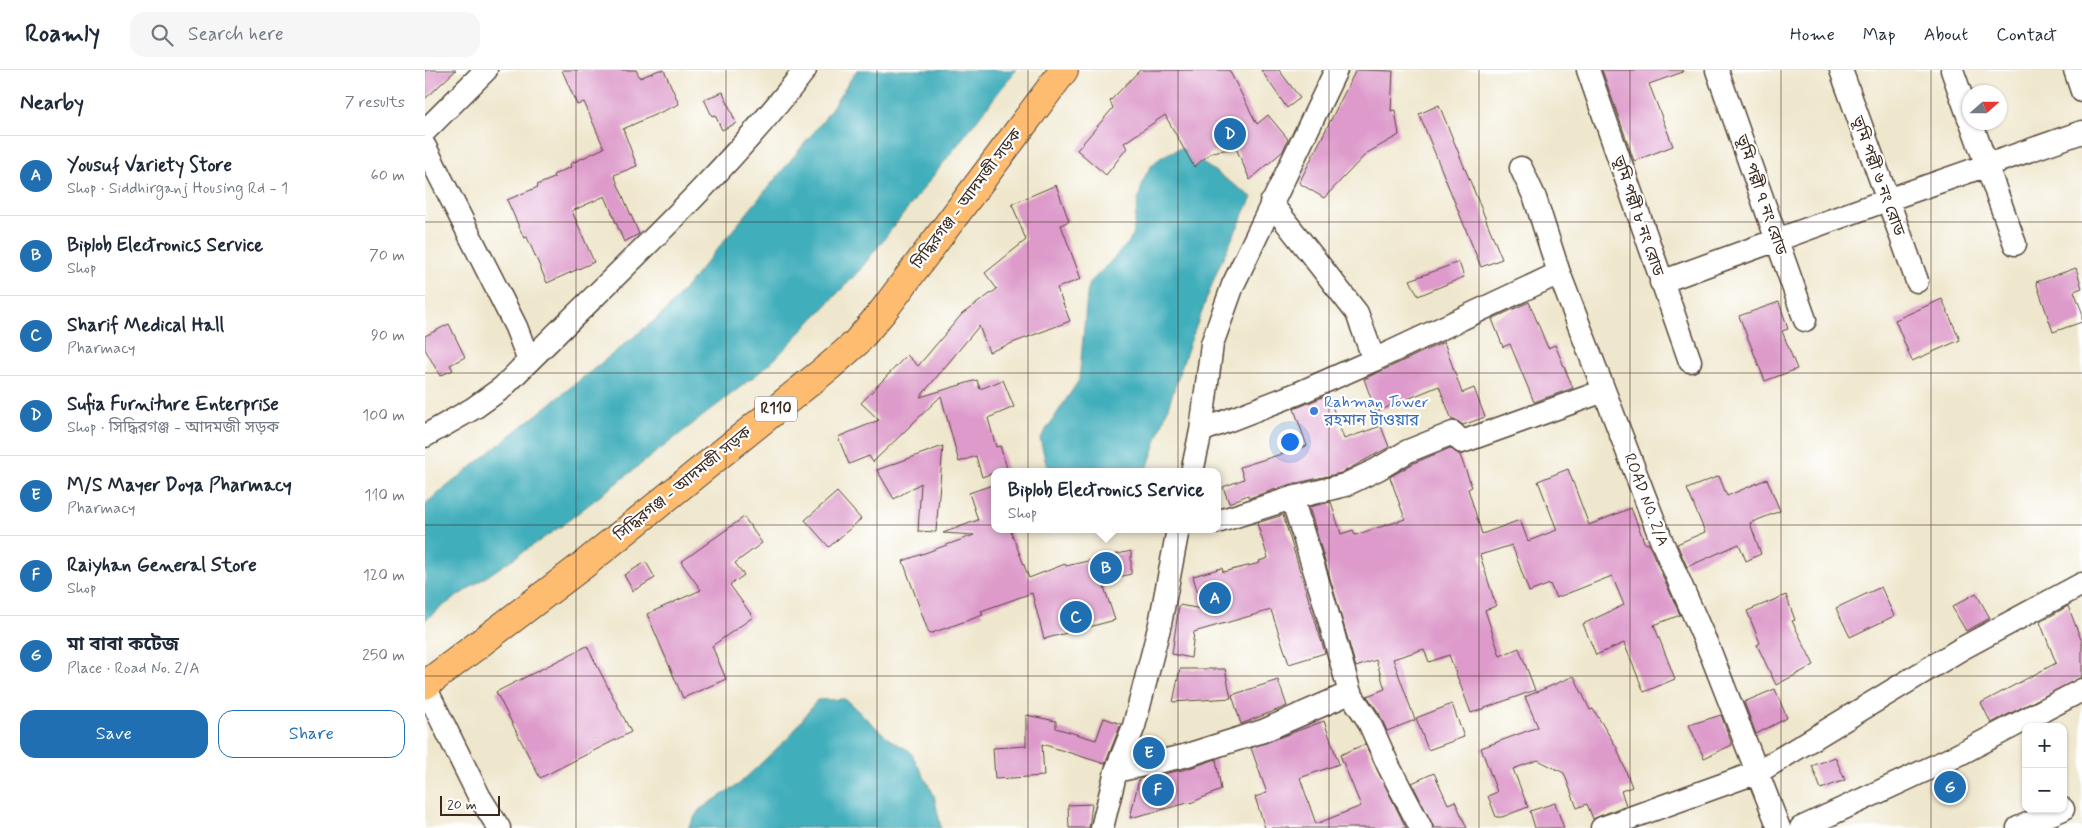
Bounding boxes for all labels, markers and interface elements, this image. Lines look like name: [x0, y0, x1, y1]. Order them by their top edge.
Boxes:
search box: [130, 12, 480, 57]
text: Roamly: [25, 19, 100, 50]
icon: search: [148, 21, 176, 49]
text: Search here: [188, 22, 284, 47]
text: Home: [1790, 23, 1835, 47]
text: Map: [1863, 23, 1896, 47]
text: About: [1924, 23, 1968, 47]
text: Contact: [1996, 23, 2057, 47]
north arrow: [1962, 85, 2007, 130]
text: Nearby: [20, 89, 84, 117]
text: 7 results: [345, 92, 405, 113]
street label: ভূমি পল্লী ৬ নং রোড: [1846, 112, 1910, 239]
pin: D: [1214, 115, 1246, 153]
street label: সিদ্ধিরগঞ্জ - আদমজী সড়ক: [907, 124, 1027, 274]
street label: ভূমি পল্লী ৭ নং রোড: [1730, 131, 1792, 259]
street label: ভূমি পল্লী ৮ নং রোড: [1607, 152, 1669, 280]
text: Yousuf Variety Store: [67, 153, 232, 178]
text: A: [31, 165, 41, 186]
text: 60 m: [371, 165, 405, 186]
text: Shop · Siddhirganj Housing Rd - 1: [67, 178, 288, 199]
text: Biplob Electronics Service: [67, 233, 263, 258]
text: B: [31, 245, 41, 266]
text: 70 m: [369, 245, 405, 266]
text: Shop: [67, 258, 96, 279]
text: Sharif Medical Hall: [67, 313, 224, 338]
text: C: [30, 325, 42, 346]
text: 90 m: [371, 325, 405, 346]
text: Pharmacy: [67, 338, 135, 359]
text: Sufia Furniture Enterprise: [67, 392, 279, 417]
place label: Rahman Tower রহমান টাওয়ার: [1323, 392, 1429, 431]
road number: R110: [755, 396, 797, 422]
text: D: [30, 405, 42, 426]
text: 100 m: [362, 405, 405, 426]
marker: Rahman Tower রহমান টাওয়ার: [1308, 405, 1320, 417]
text: Shop · সিদ্ধিরগঞ্জ - আদমজী সড়ক: [67, 417, 279, 438]
street label: সিদ্ধিরগঞ্জ - আদমজী সড়ক: [609, 421, 757, 546]
your location: [1277, 429, 1303, 455]
street label: ROAD NO. 2/A: [1619, 450, 1673, 550]
popup: [991, 468, 1221, 533]
text: M/S Mayer Doya Pharmacy: [67, 473, 292, 498]
text: Biplob Electronics Service: [1008, 478, 1204, 503]
text: E: [31, 485, 41, 506]
text: 110 m: [364, 485, 405, 506]
text: Pharmacy: [67, 498, 135, 519]
text: Shop: [1008, 503, 1037, 524]
pin: B: [1090, 549, 1122, 587]
text: Raiyhan General Store: [67, 553, 257, 578]
text: F: [32, 565, 40, 586]
text: 120 m: [363, 565, 405, 586]
text: Shop: [67, 578, 96, 599]
pin: A: [1199, 579, 1231, 617]
pin: C: [1060, 598, 1092, 636]
text: মা বাবা কটেজ: [67, 632, 179, 657]
text: G: [31, 645, 41, 666]
text: 250 m: [362, 645, 405, 666]
text: Place · Road No. 2/A: [67, 658, 200, 679]
button: Save: [20, 710, 208, 758]
button: Share: [218, 710, 405, 758]
map controls: [2022, 723, 2067, 813]
button: +: [2022, 723, 2067, 768]
pin: E: [1133, 734, 1165, 772]
pin: G: [1934, 768, 1966, 806]
button: −: [2022, 768, 2067, 813]
pin: F: [1142, 771, 1174, 809]
scale bar: [440, 793, 500, 816]
text: 20 m: [447, 796, 477, 814]

